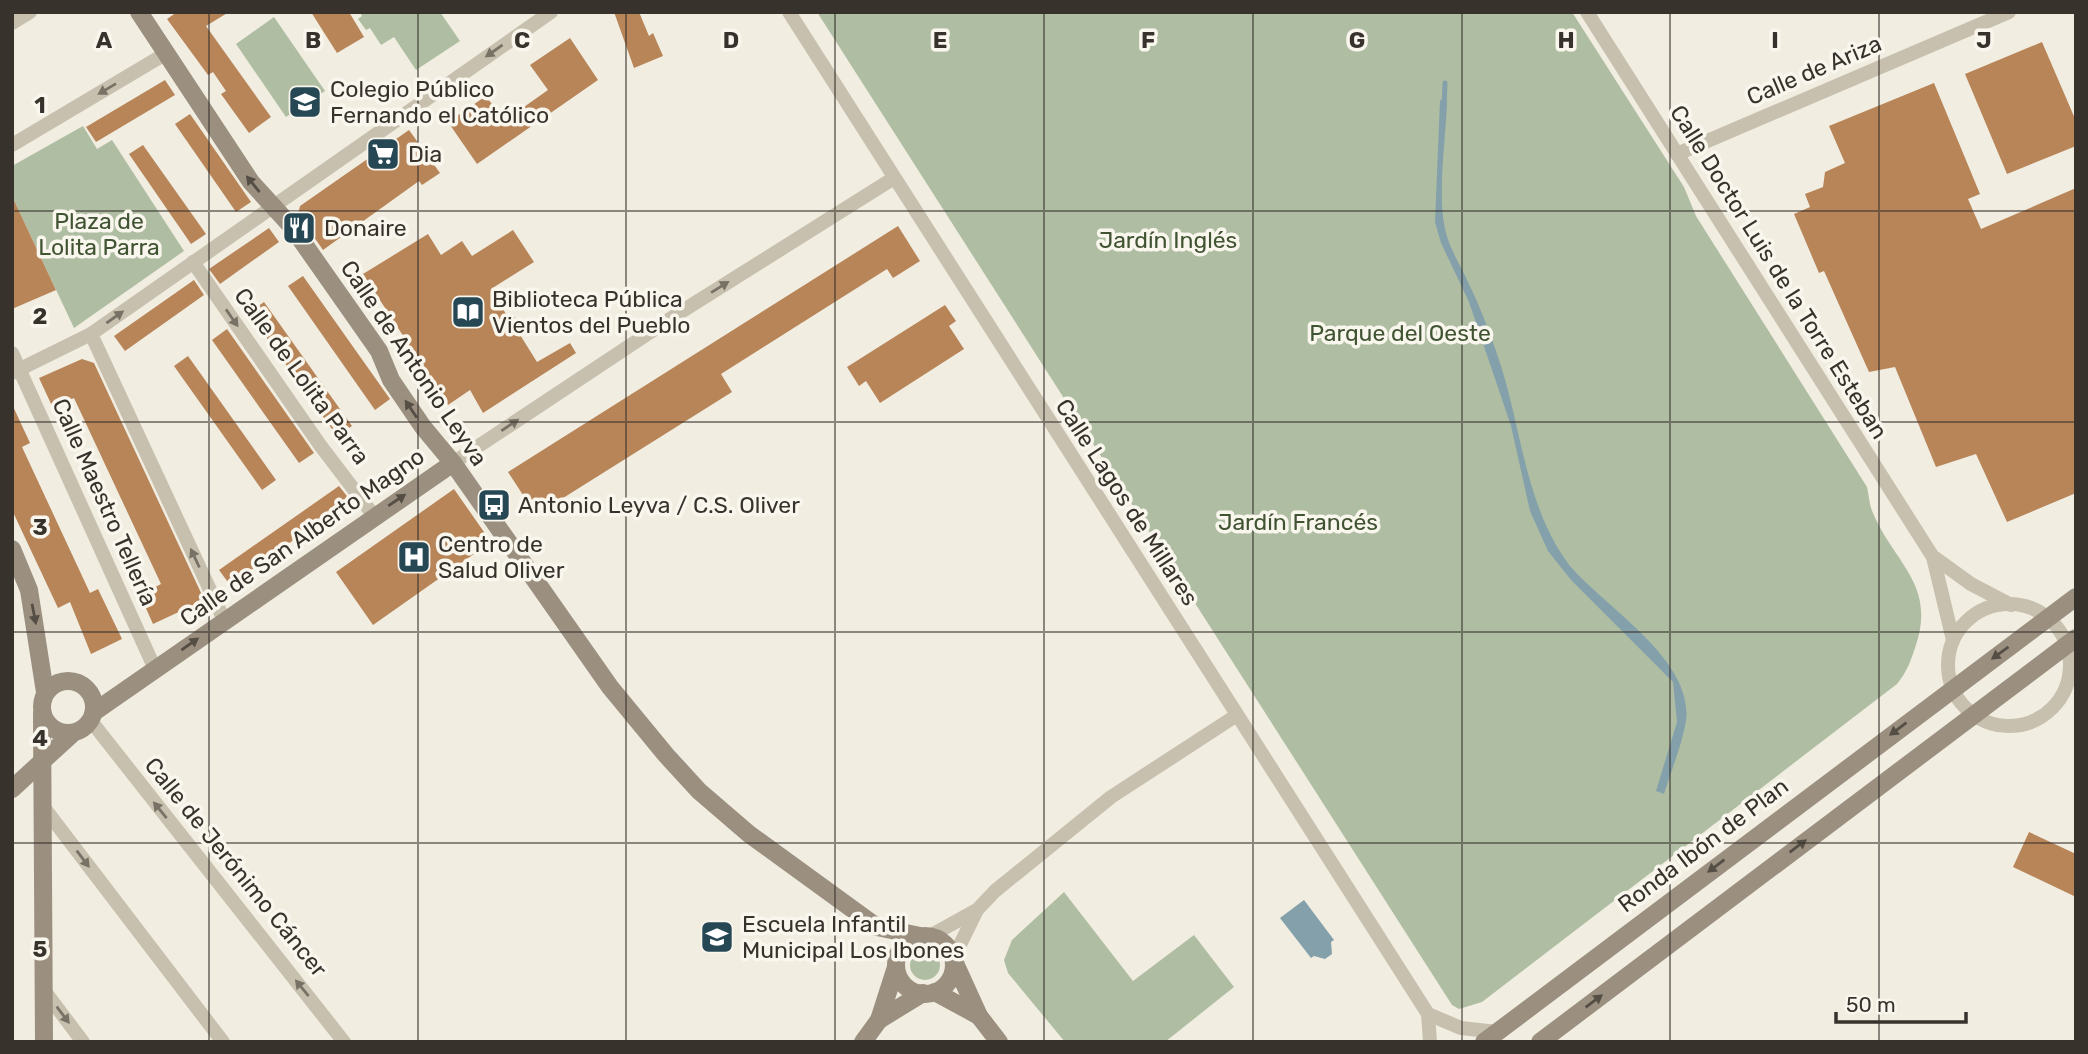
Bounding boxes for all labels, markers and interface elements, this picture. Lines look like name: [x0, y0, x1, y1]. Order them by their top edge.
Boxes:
text: A: [96, 26, 113, 54]
text: B: [305, 26, 321, 54]
text: C: [514, 26, 530, 54]
text: D: [723, 26, 739, 54]
text: E: [933, 26, 947, 54]
text: F: [1141, 26, 1155, 54]
text: G: [1349, 26, 1365, 54]
text: H: [1557, 26, 1575, 54]
text: I: [1771, 26, 1779, 54]
text: J: [1976, 26, 1992, 54]
street label: Calle de Ariza: [1743, 29, 1885, 111]
one-way arrow: [485, 44, 503, 58]
place label: Colegio Público Fernando el Católico: [330, 75, 549, 129]
one-way arrow: [97, 83, 116, 95]
school or university icon: Colegio Público Fernando el Católico: [286, 83, 324, 121]
text: 1: [34, 91, 46, 119]
street label: Calle Doctor Luis de la Torre Esteban: [1664, 100, 1894, 444]
supermarket icon: Dia: [364, 135, 402, 173]
place label: Dia: [408, 140, 442, 168]
one-way arrow: [246, 175, 261, 193]
park label: Plaza de Lolita Parra: [38, 207, 160, 261]
restaurant icon: Donaire: [280, 209, 318, 247]
place label: Donaire: [324, 214, 407, 242]
park label: Jardín Inglés: [1099, 226, 1237, 254]
street label: Calle de Antonio Leyva: [335, 255, 493, 471]
one-way arrow: [711, 280, 730, 293]
street label: Calle de Lolita Parra: [229, 282, 375, 470]
place label: Biblioteca Pública Vientos del Pueblo: [492, 285, 691, 339]
library icon: Biblioteca Pública Vientos del Pueblo: [449, 293, 487, 331]
text: 2: [33, 302, 47, 330]
one-way arrow: [225, 309, 239, 327]
one-way arrow: [106, 310, 124, 324]
park label: Parque del Oeste: [1309, 319, 1491, 347]
street label: Calle Lagos de Millares: [1050, 393, 1204, 611]
street label: Calle Maestro Tellería: [47, 394, 163, 610]
one-way arrow: [405, 400, 418, 419]
one-way arrow: [501, 418, 519, 432]
street label: Calle de San Alberto Magno: [174, 442, 430, 632]
bus stop icon: Antonio Leyva / C.S. Oliver: [475, 486, 513, 524]
place label: Antonio Leyva / C.S. Oliver: [518, 491, 800, 519]
one-way arrow: [388, 493, 406, 507]
park label: Jardín Francés: [1218, 508, 1378, 536]
text: 3: [32, 513, 48, 541]
place label: Centro de Salud Oliver: [438, 530, 565, 584]
hospital icon: Centro de Salud Oliver: [395, 538, 433, 576]
one-way arrow: [190, 548, 201, 568]
one-way arrow: [28, 603, 39, 625]
one-way arrow: [181, 638, 199, 652]
one-way arrow: [1991, 646, 2009, 660]
one-way arrow: [1889, 721, 1907, 735]
text: 4: [32, 724, 48, 752]
street label: Calle de Jerónimo Cáncer: [139, 752, 333, 983]
street label: Ronda Ibón de Plan: [1612, 772, 1794, 918]
one-way arrow: [152, 802, 167, 820]
one-way arrow: [1789, 840, 1807, 854]
one-way arrow: [75, 850, 89, 868]
one-way arrow: [1707, 859, 1726, 873]
place label: Escuela Infantil Municipal Los Ibones: [742, 910, 965, 964]
school or university icon: Escuela Infantil Municipal Los Ibones: [698, 918, 736, 956]
text: 5: [33, 935, 48, 963]
one-way arrow: [294, 980, 309, 998]
scale bar: [1836, 981, 1966, 1025]
text: 50 m: [1846, 992, 1896, 1017]
one-way arrow: [1585, 994, 1603, 1008]
one-way arrow: [56, 1006, 71, 1024]

